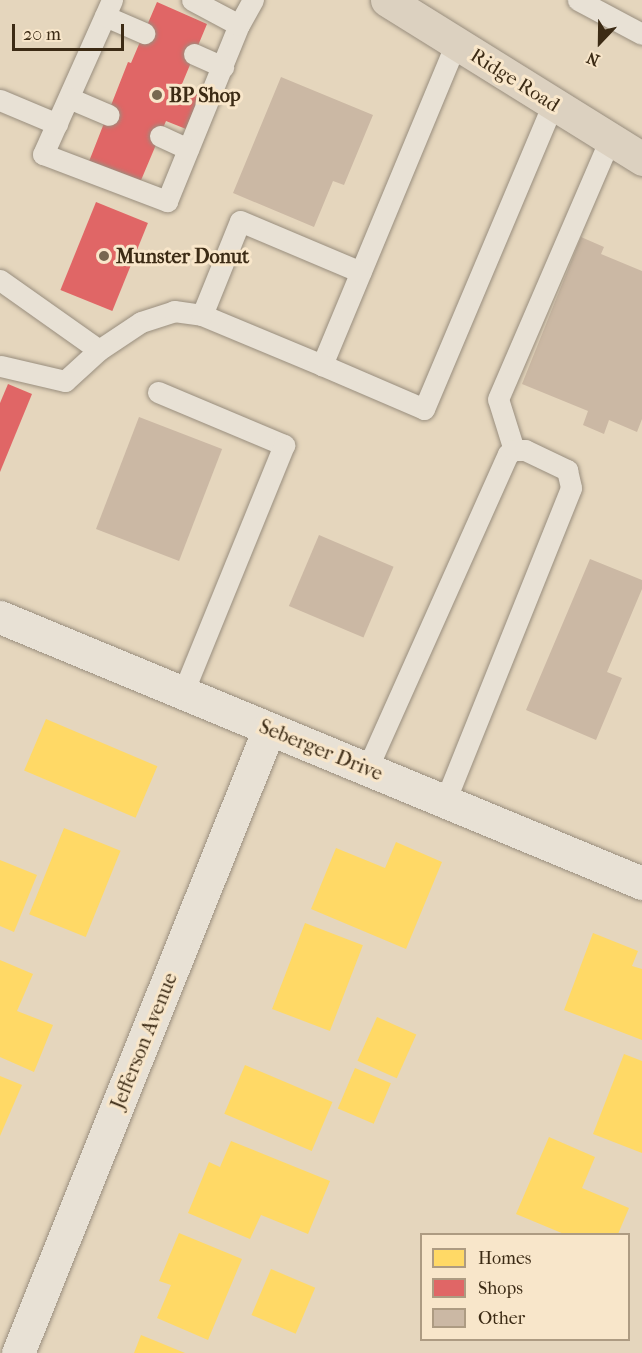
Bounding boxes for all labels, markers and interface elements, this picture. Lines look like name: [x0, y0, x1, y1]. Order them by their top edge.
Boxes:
scale bar: [15, 12, 128, 50]
north arrow: [570, 12, 630, 72]
text: 20 m: [23, 24, 61, 45]
street label: Ridge Road: [466, 43, 564, 117]
text: N: [584, 48, 602, 70]
place label: BP Shop: [169, 83, 241, 107]
marker: BP Shop: [150, 88, 164, 102]
place label: Munster Donut: [116, 244, 249, 268]
marker: Munster Donut: [97, 249, 111, 263]
street label: Seberger Drive: [256, 714, 386, 786]
street label: Jefferson Avenue: [106, 969, 182, 1113]
legend: [420, 1233, 630, 1341]
text: Homes: [478, 1248, 532, 1269]
text: Shops: [478, 1278, 523, 1299]
text: Other: [478, 1308, 525, 1329]

